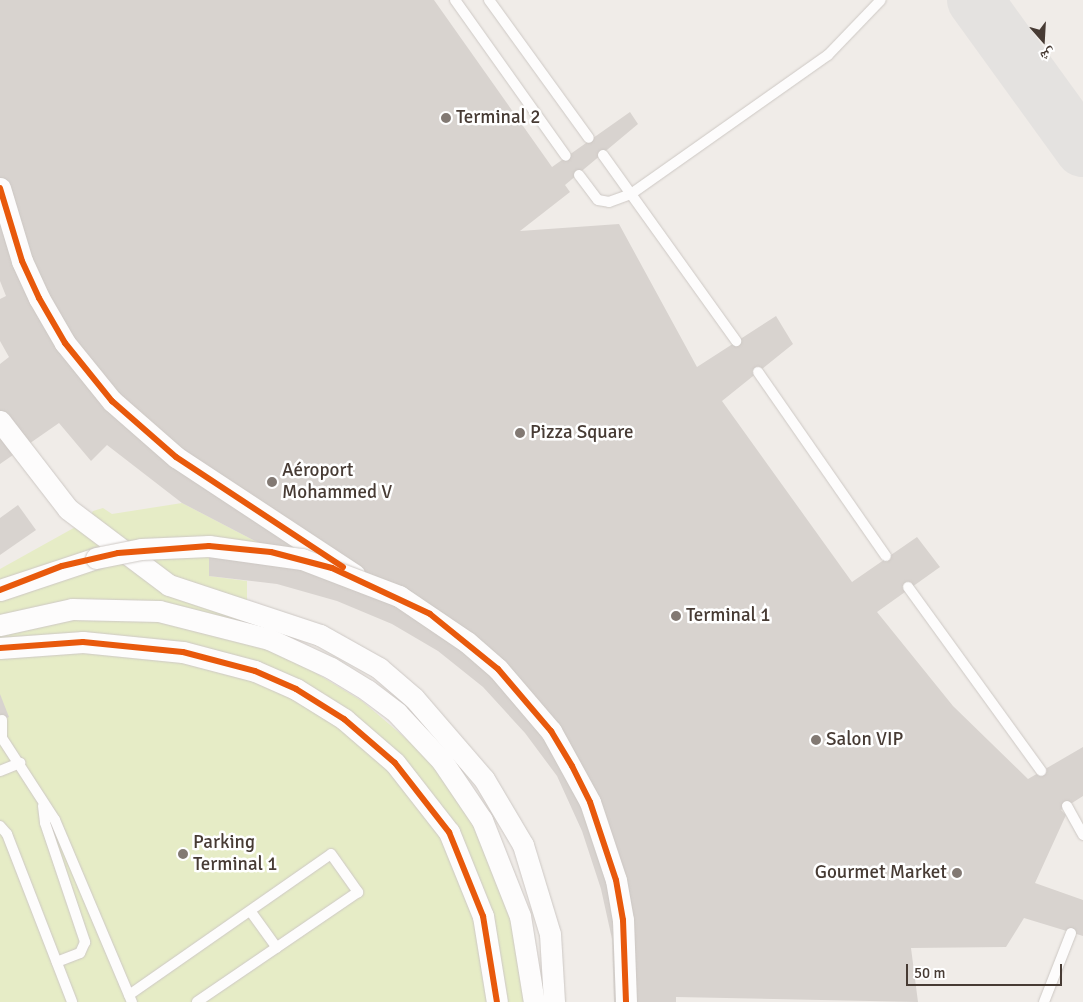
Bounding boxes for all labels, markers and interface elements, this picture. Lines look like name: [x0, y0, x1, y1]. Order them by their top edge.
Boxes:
north arrow: [1018, 15, 1068, 65]
text: ش: [1038, 44, 1058, 65]
place label: Terminal 2: [456, 107, 541, 129]
marker: Terminal 2: [440, 112, 452, 124]
place label: Pizza Square: [530, 422, 633, 444]
marker: Pizza Square: [514, 427, 526, 439]
place label: Aéroport Mohammed V: [282, 460, 392, 504]
marker: Aéroport Mohammed V: [266, 476, 278, 488]
place label: Terminal 1: [686, 605, 771, 627]
marker: Terminal 1: [670, 610, 682, 622]
place label: Salon VIP: [826, 729, 903, 751]
marker: Salon VIP: [810, 734, 822, 746]
place label: Parking Terminal 1: [193, 832, 278, 876]
marker: Parking Terminal 1: [177, 848, 189, 860]
place label: Gourmet Market: [815, 862, 947, 884]
marker: Gourmet Market: [951, 867, 963, 879]
scale bar: [908, 954, 1064, 986]
text: 50 m: [914, 964, 945, 982]

